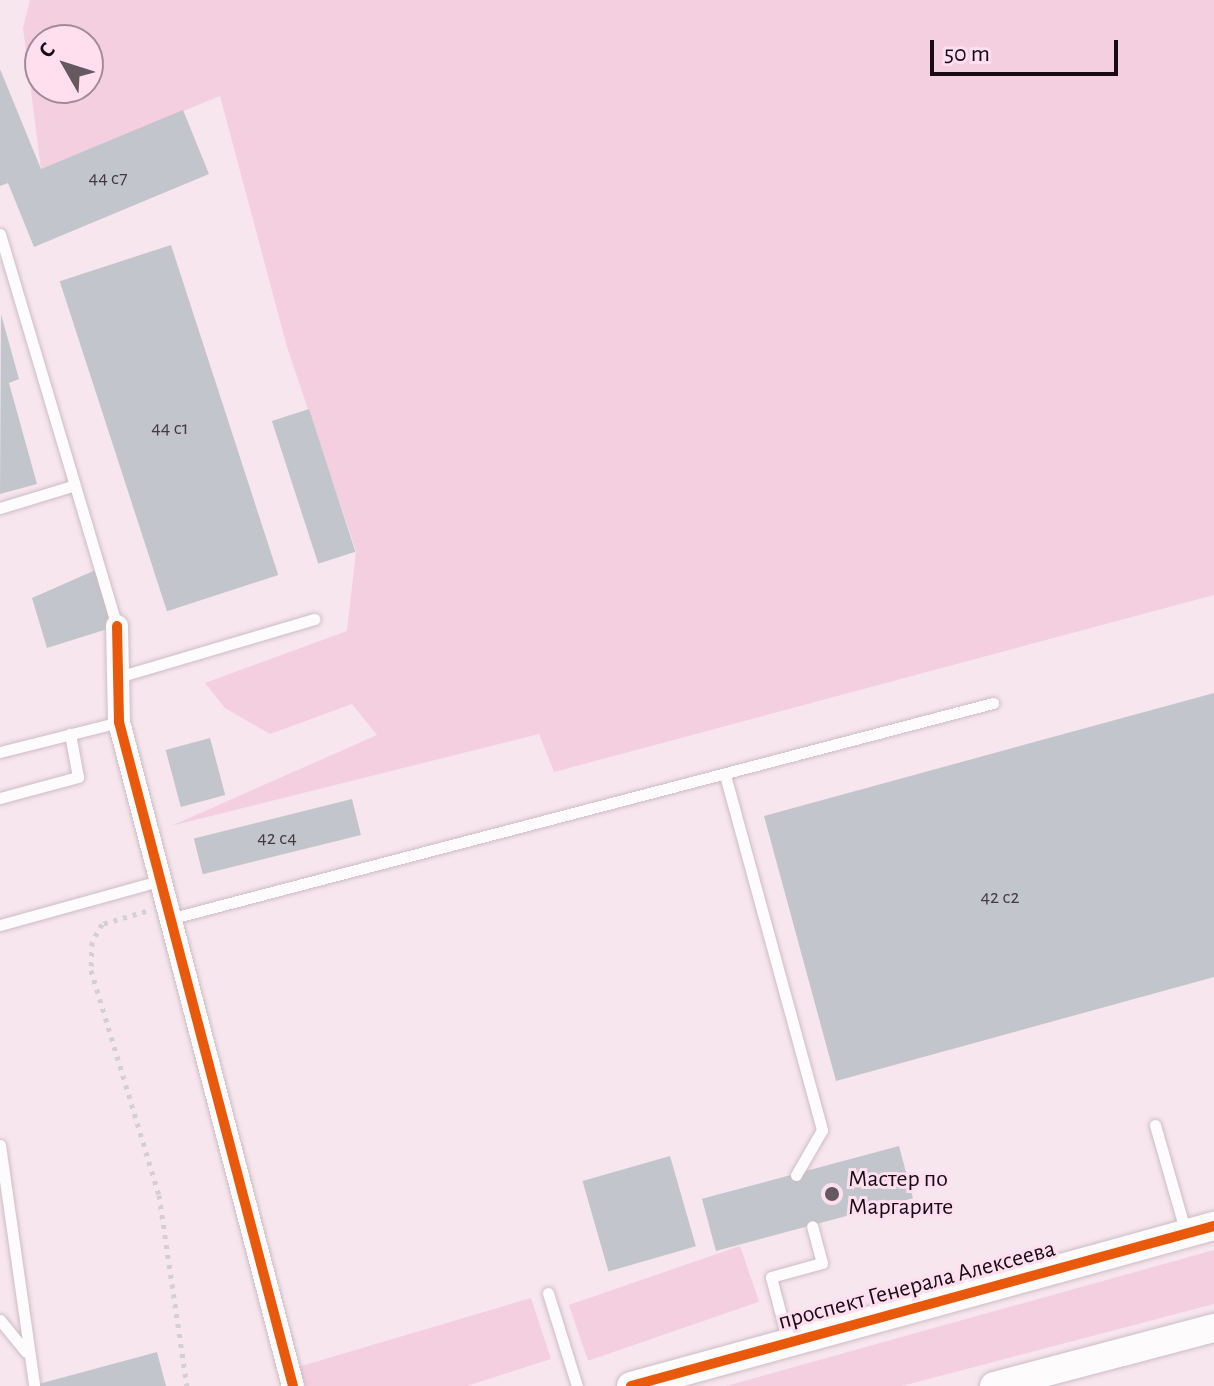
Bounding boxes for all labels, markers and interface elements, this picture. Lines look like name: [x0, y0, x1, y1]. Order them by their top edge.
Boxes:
north arrow: [24, 24, 104, 104]
scale bar: [934, 24, 1122, 74]
text: С: [35, 39, 59, 62]
text: 50 m: [944, 42, 990, 66]
house number: 44 с7: [89, 166, 127, 190]
house number: 44 с1: [151, 416, 189, 440]
house number: 42 с4: [257, 826, 297, 850]
house number: 42 с2: [980, 885, 1020, 909]
place label: Мастер по Маргарите: [848, 1166, 953, 1222]
marker: Мастер по Маргарите: [823, 1185, 841, 1203]
street label: проспект Генерала Алексеева: [775, 1235, 1059, 1337]

